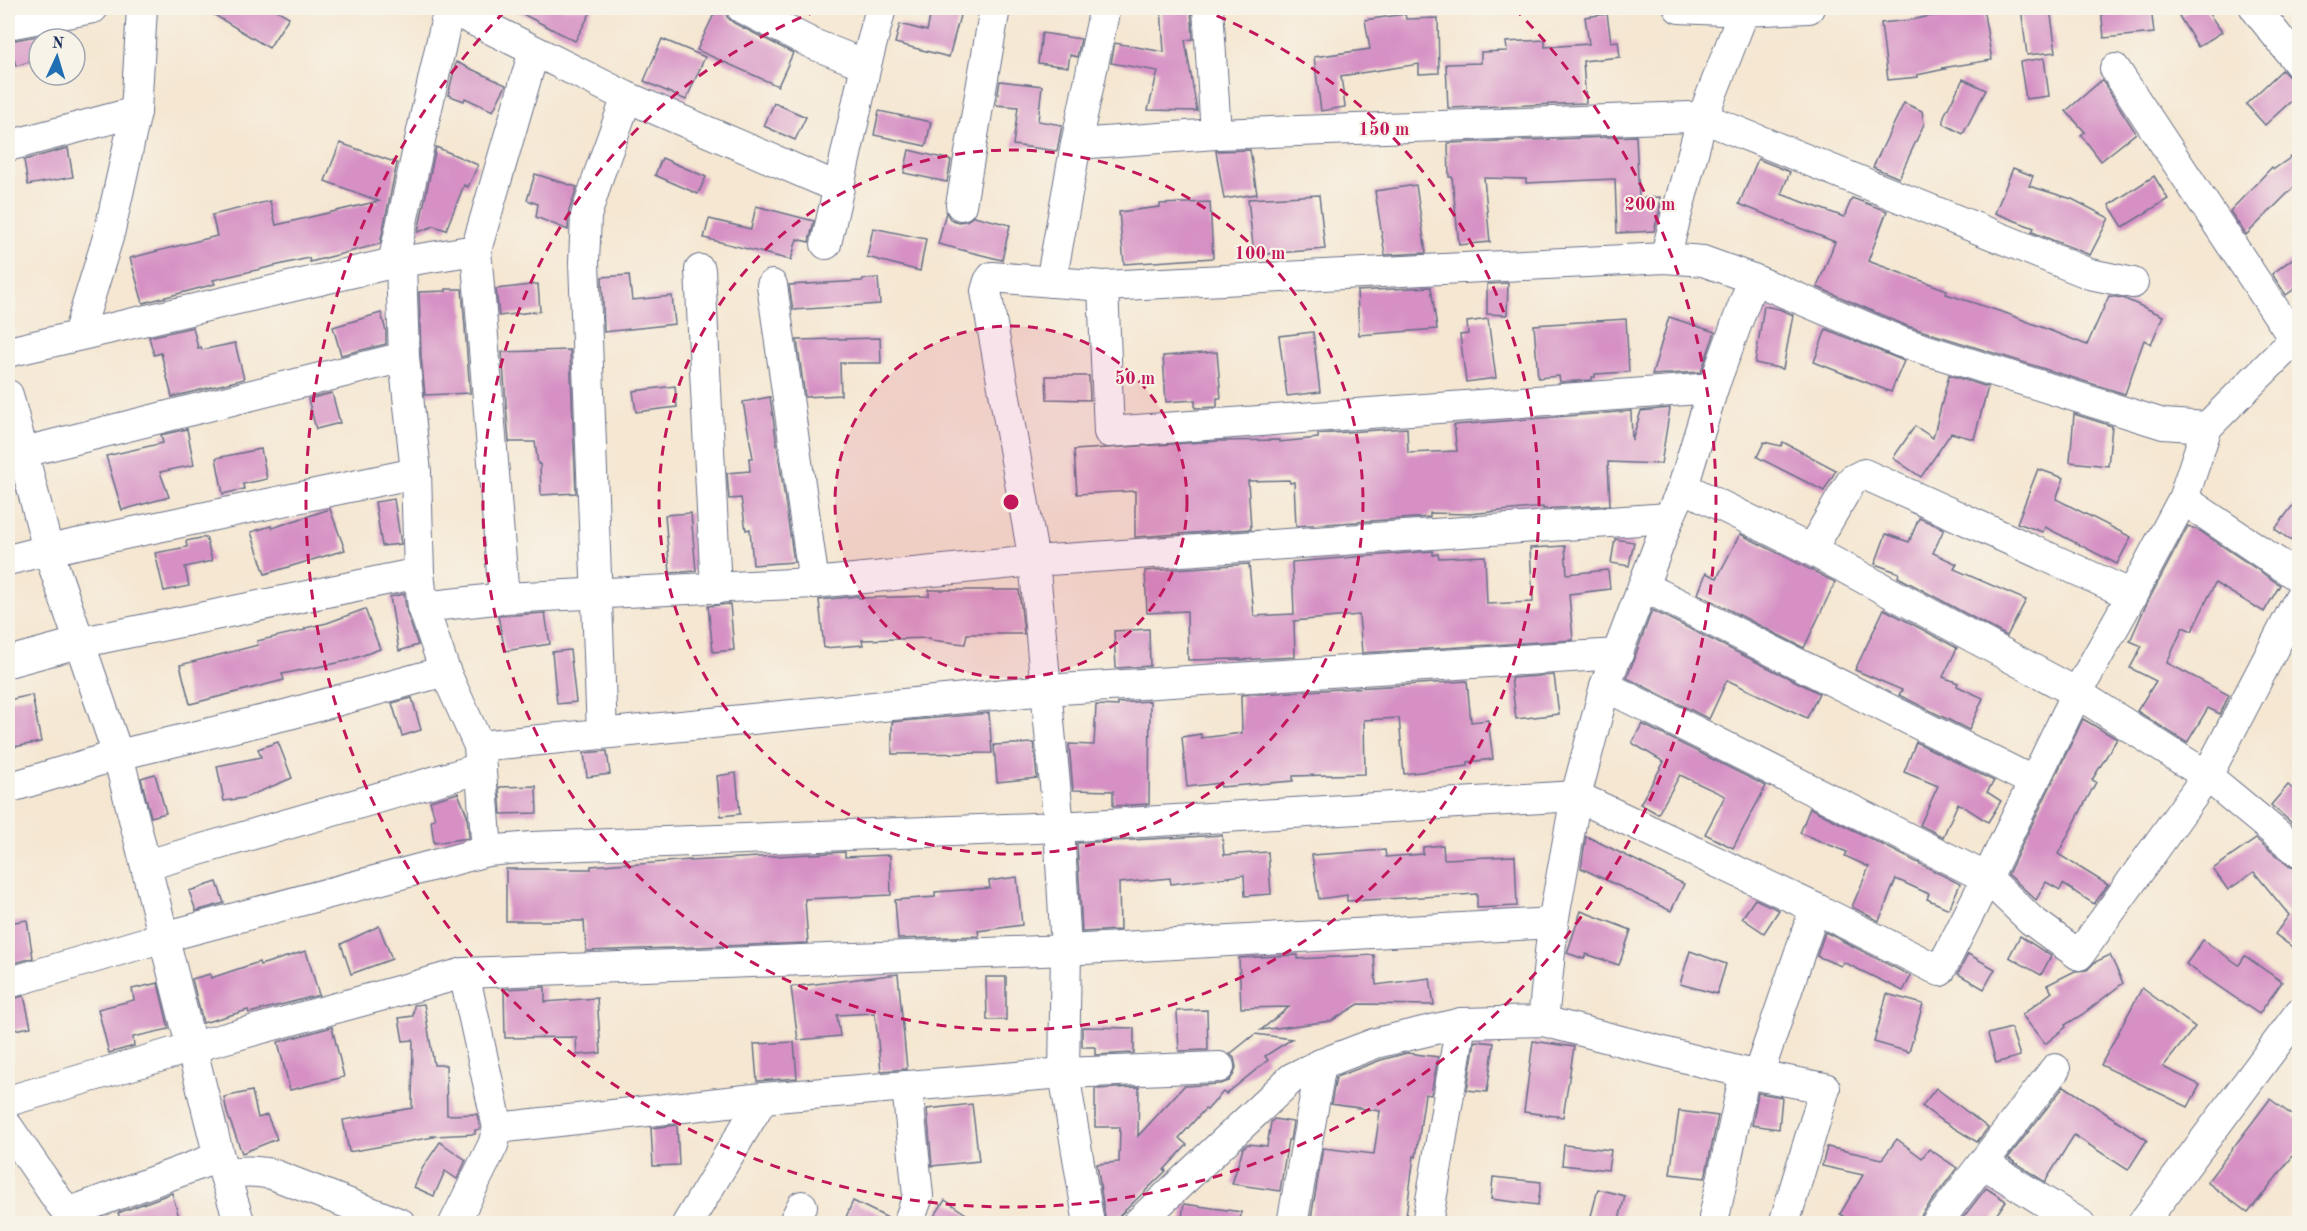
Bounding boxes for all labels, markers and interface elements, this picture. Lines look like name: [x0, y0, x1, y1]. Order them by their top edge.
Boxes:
north arrow: [27, 27, 87, 87]
text: N: [51, 36, 65, 52]
text: 150 m: [1359, 121, 1409, 139]
text: 200 m: [1625, 196, 1675, 214]
text: 100 m: [1235, 245, 1285, 263]
text: 50 m: [1115, 370, 1155, 388]
centre of rings: [1001, 492, 1021, 512]

